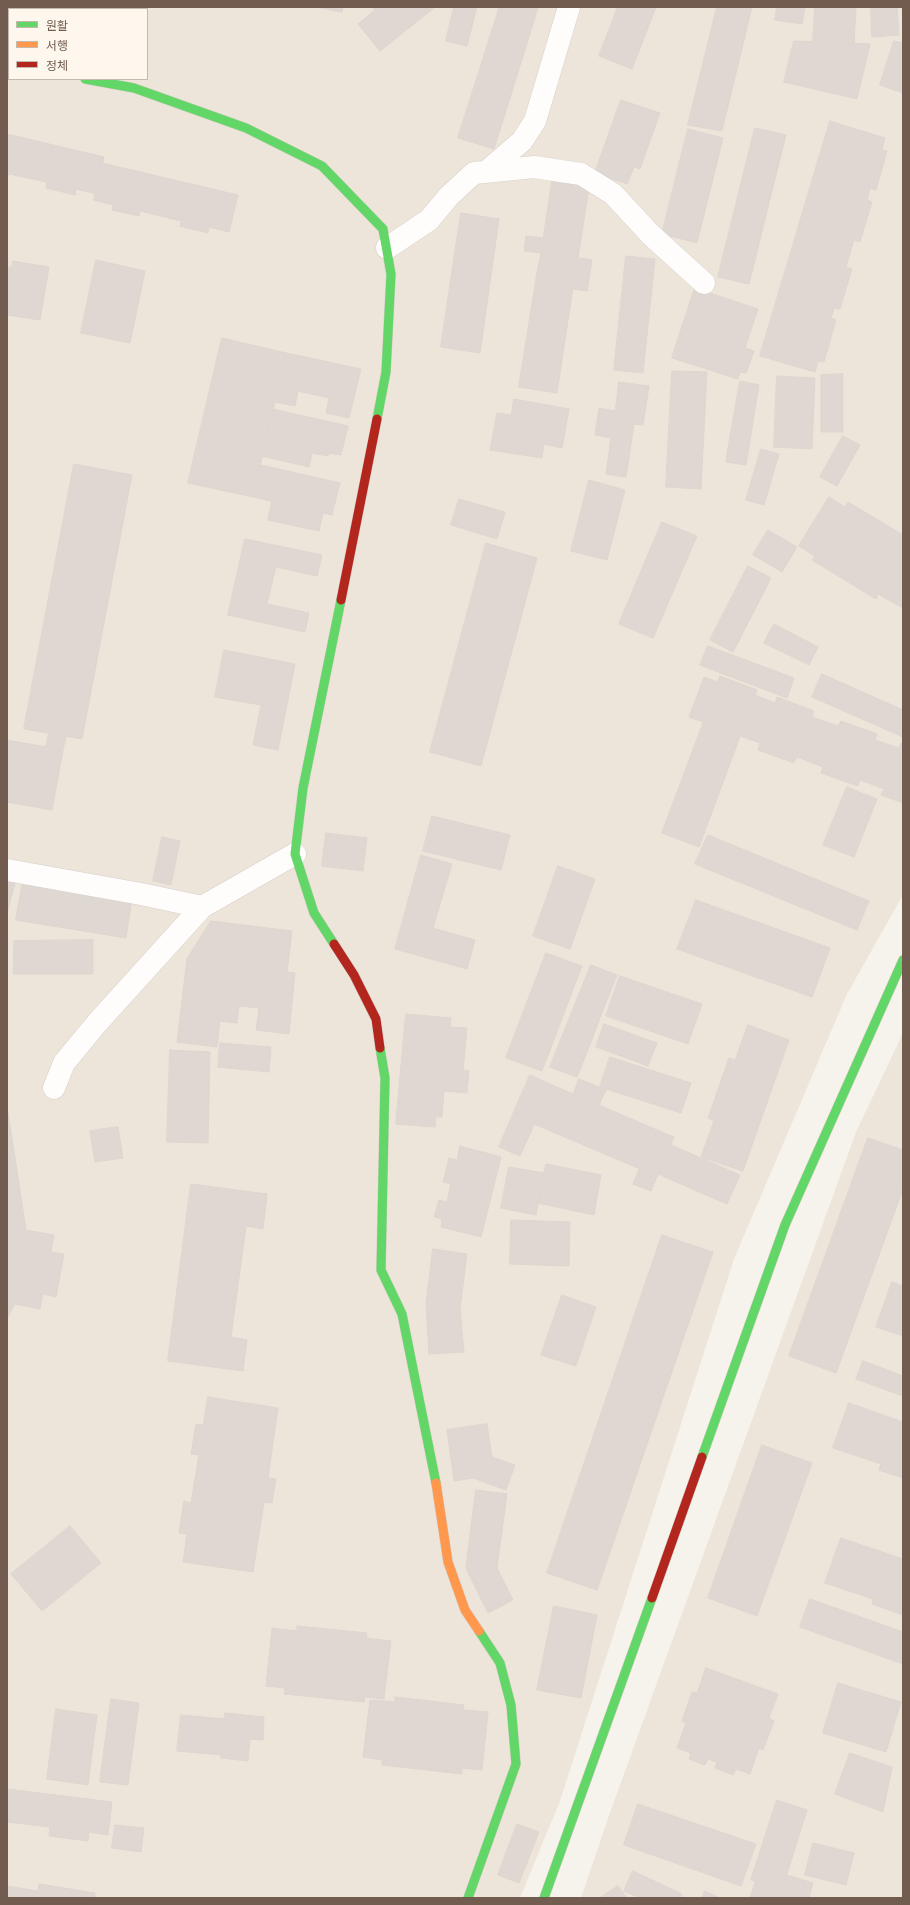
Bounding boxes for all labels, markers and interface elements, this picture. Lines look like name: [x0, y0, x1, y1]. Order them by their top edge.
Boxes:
legend: [8, 8, 148, 80]
text: 원활: [46, 19, 68, 33]
text: 서행: [46, 39, 68, 53]
text: 정체: [46, 59, 68, 73]

